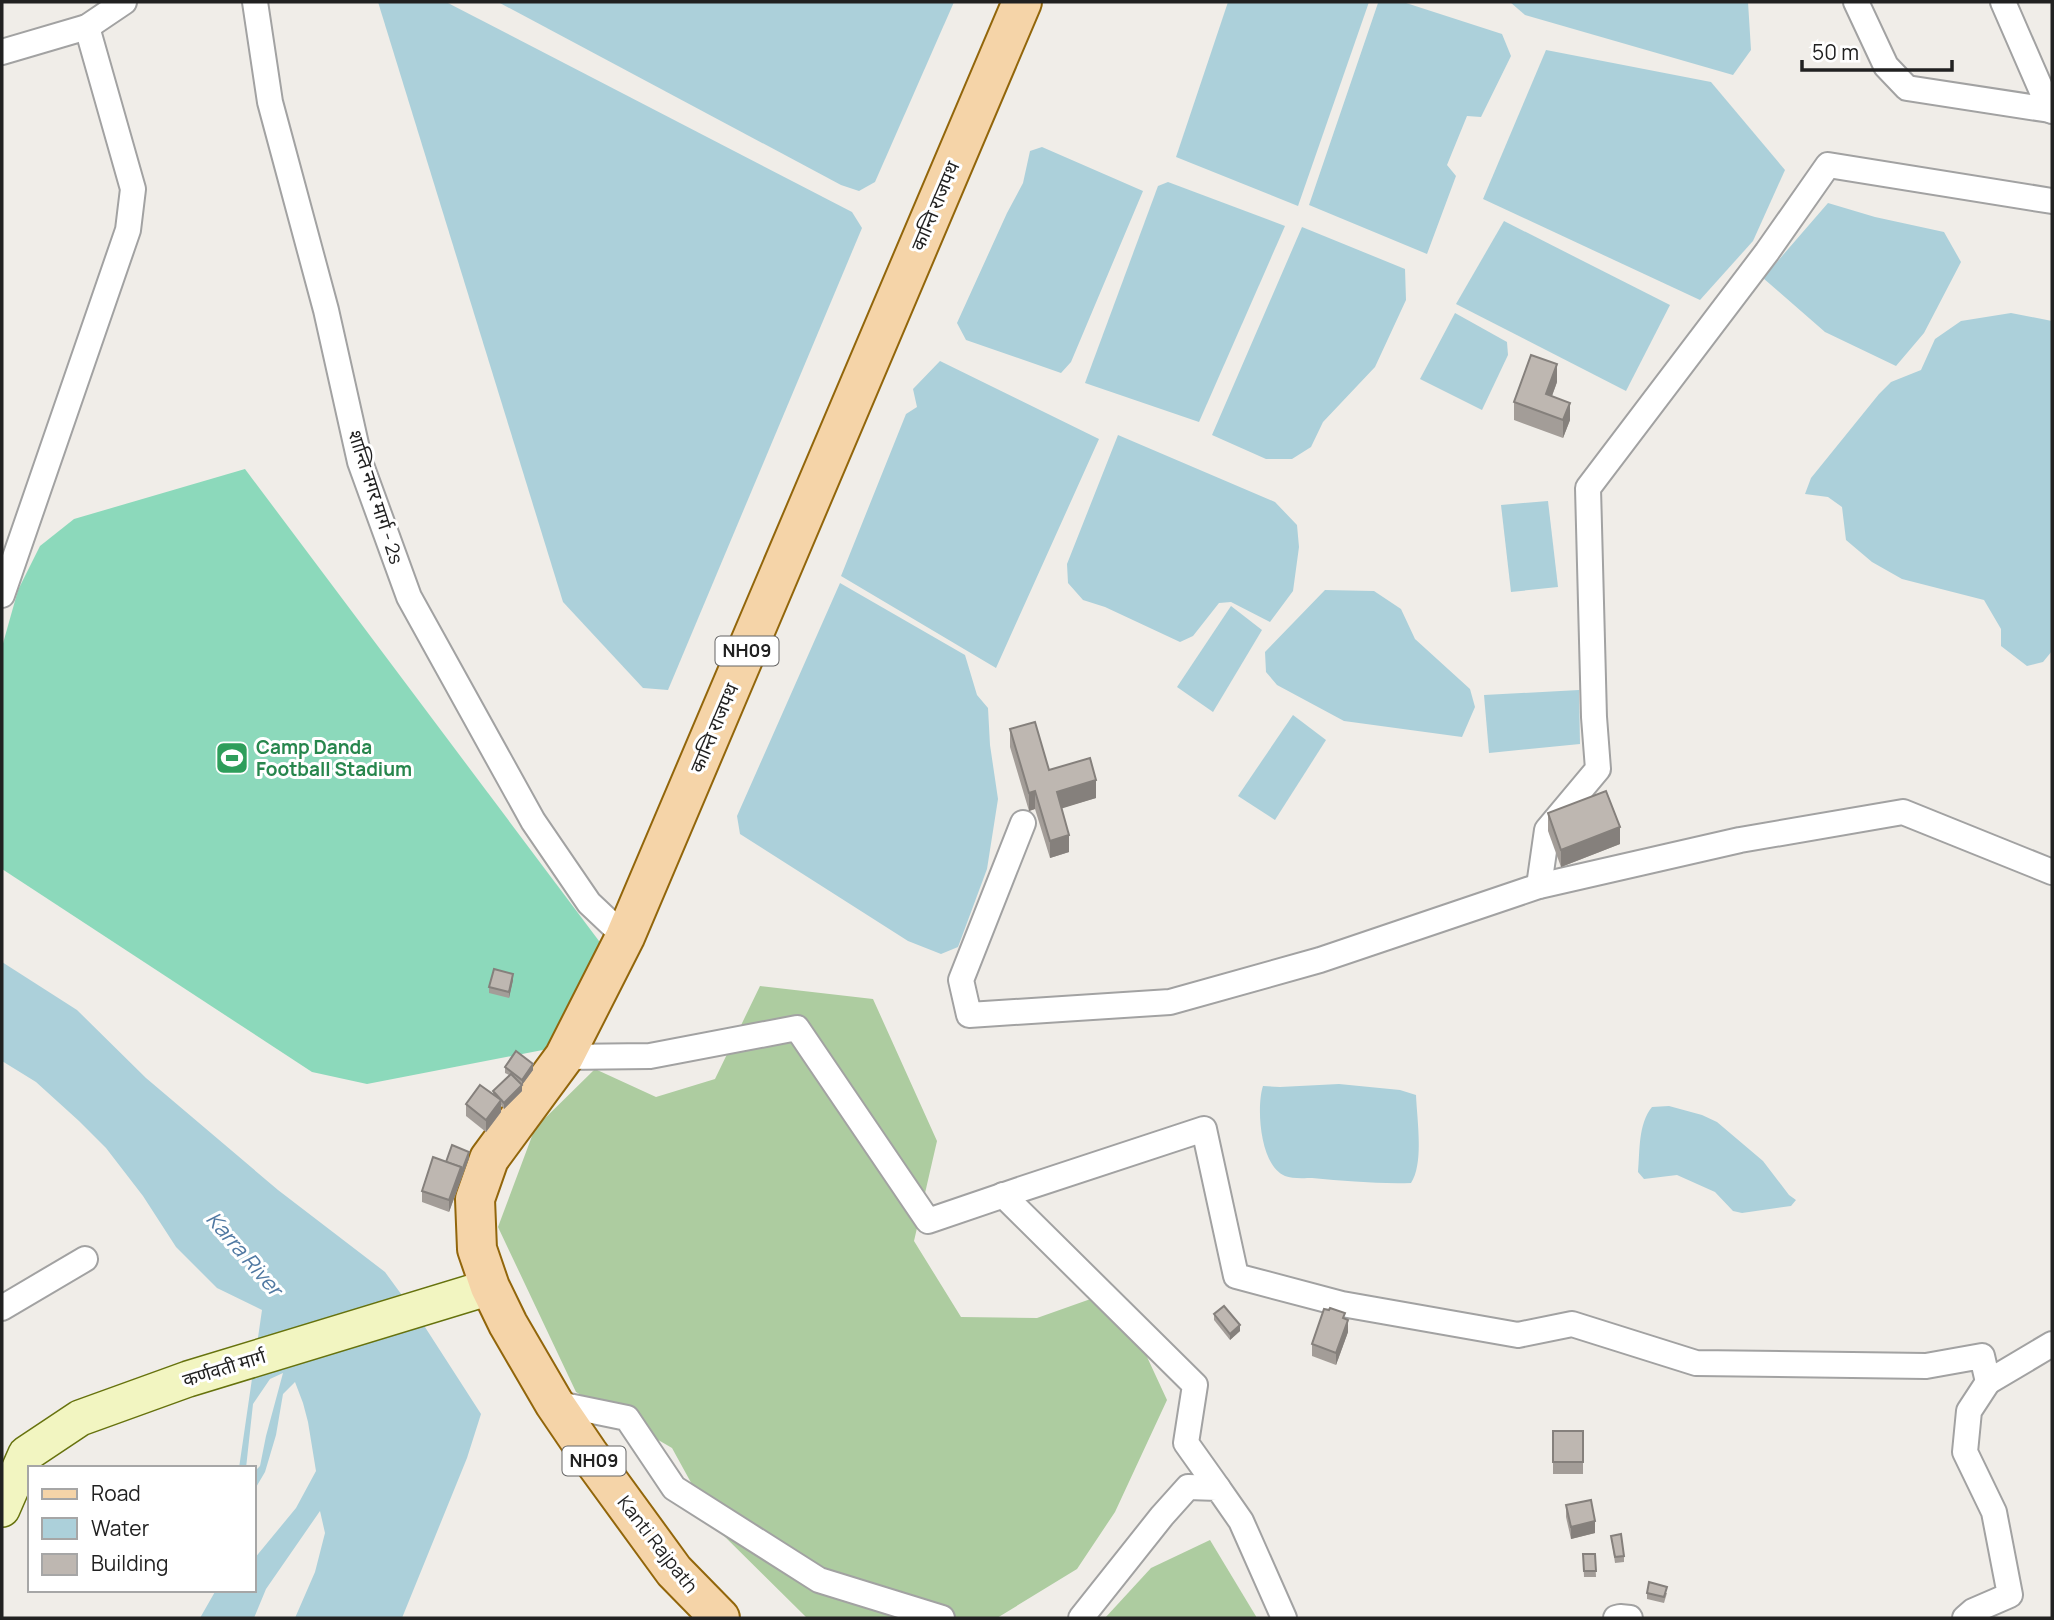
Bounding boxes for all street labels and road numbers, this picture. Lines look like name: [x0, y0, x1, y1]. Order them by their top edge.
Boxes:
street label: कान्ति राजपथ: [905, 157, 966, 255]
street label: शान्ति नगर मार्ग - 2s: [342, 427, 410, 567]
road number: NH09: [716, 636, 778, 666]
street label: कान्ति राजपथ: [684, 679, 745, 777]
street label: कर्णवती मार्ग: [179, 1343, 270, 1393]
road number: NH09: [562, 1446, 626, 1476]
street label: Kanti Rajpath: [612, 1490, 704, 1598]

